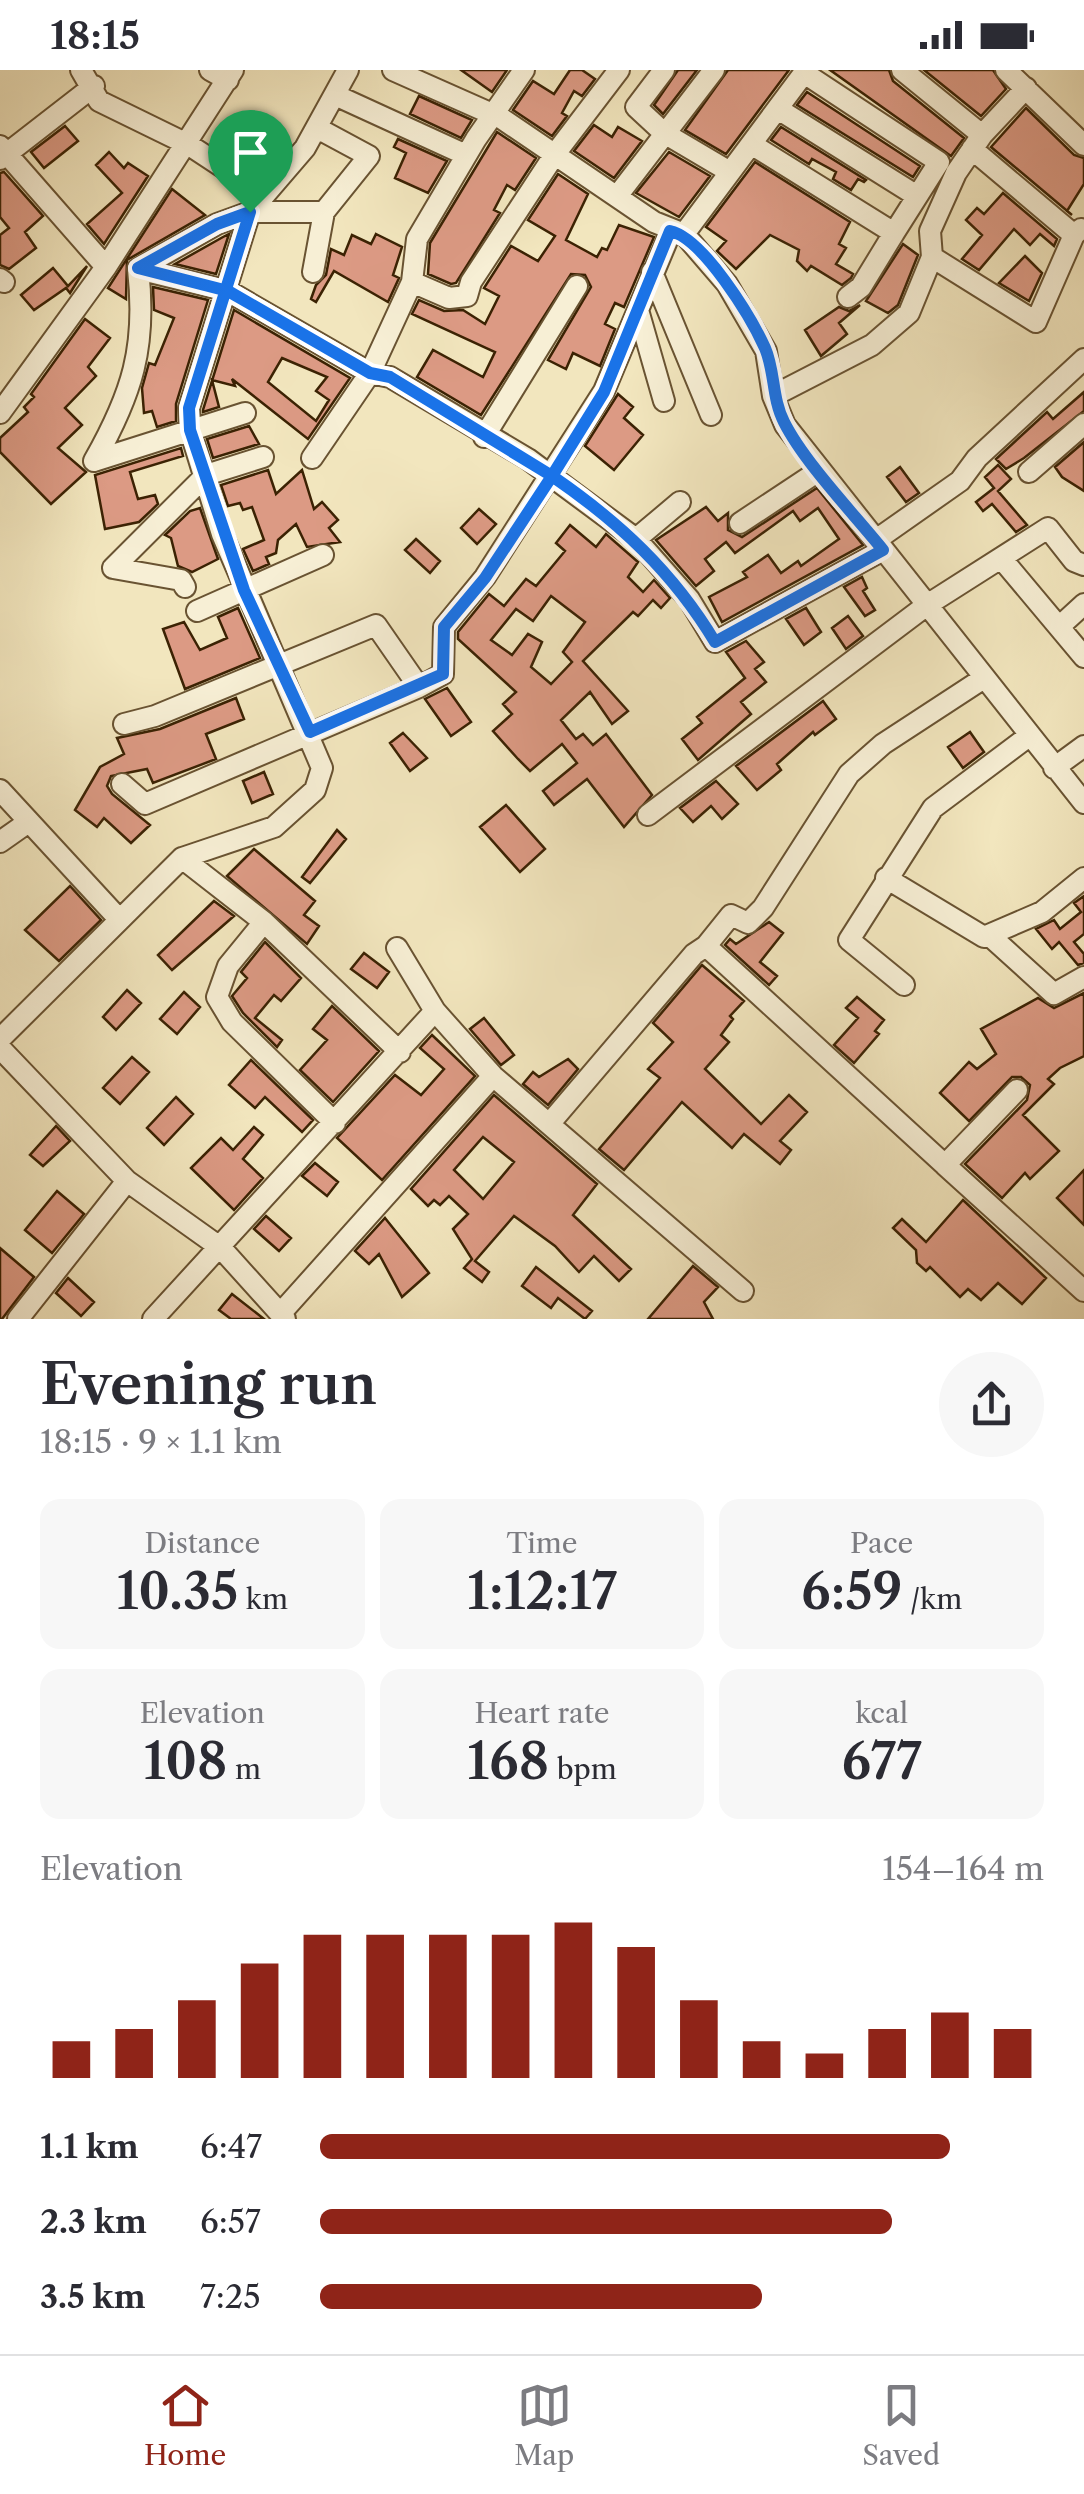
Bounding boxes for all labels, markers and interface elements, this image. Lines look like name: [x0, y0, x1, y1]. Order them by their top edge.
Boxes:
text: 18:15: [50, 12, 140, 59]
pin: [208, 110, 293, 213]
icon: arrive: [223, 125, 278, 180]
text: Evening run: [40, 1351, 377, 1418]
button: share: [939, 1352, 1044, 1457]
text: 18:15 · 9 × 1.1 km: [40, 1422, 282, 1461]
text: Distance: [144, 1526, 260, 1560]
text: Time: [507, 1526, 577, 1560]
text: Pace: [850, 1526, 913, 1560]
text: 10.35: [117, 1560, 238, 1622]
text: 1:12:17: [467, 1560, 617, 1622]
text: 6:59: [801, 1560, 902, 1622]
text: km: [238, 1582, 288, 1616]
text: /km: [902, 1582, 962, 1616]
text: Elevation: [140, 1696, 265, 1730]
text: Heart rate: [475, 1696, 609, 1730]
text: kcal: [855, 1696, 908, 1730]
text: 108: [144, 1730, 228, 1792]
text: 168: [467, 1730, 549, 1792]
text: 677: [842, 1730, 922, 1792]
text: m: [228, 1752, 261, 1786]
text: bpm: [549, 1752, 617, 1786]
text: Elevation: [40, 1849, 183, 1888]
text: 154–164 m: [882, 1849, 1044, 1888]
text: 1.1 km: [40, 2127, 139, 2166]
text: 6:47: [200, 2127, 262, 2166]
text: 2.3 km: [40, 2202, 147, 2241]
text: 6:57: [200, 2202, 261, 2241]
text: 3.5 km: [40, 2277, 146, 2316]
text: 7:25: [200, 2277, 261, 2316]
tab: Home: [144, 2378, 226, 2472]
tab: Map: [514, 2378, 574, 2472]
tab: Saved: [862, 2378, 940, 2472]

